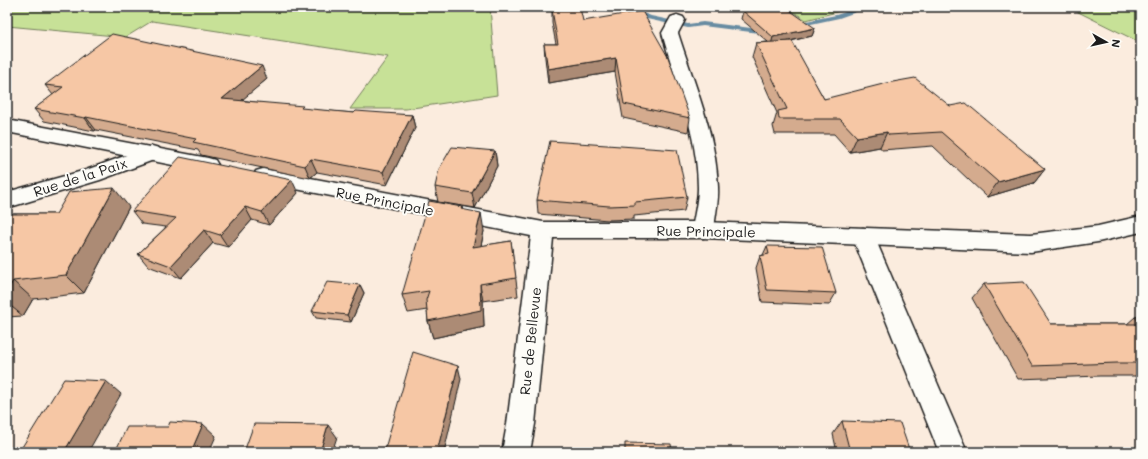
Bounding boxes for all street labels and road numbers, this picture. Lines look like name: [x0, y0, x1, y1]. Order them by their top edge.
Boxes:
street label: Rue de la Paix: [31, 153, 129, 201]
street label: Rue Principale: [334, 182, 436, 220]
street label: Rue Principale: [656, 221, 756, 241]
street label: Rue de Bellevue: [515, 286, 545, 396]

